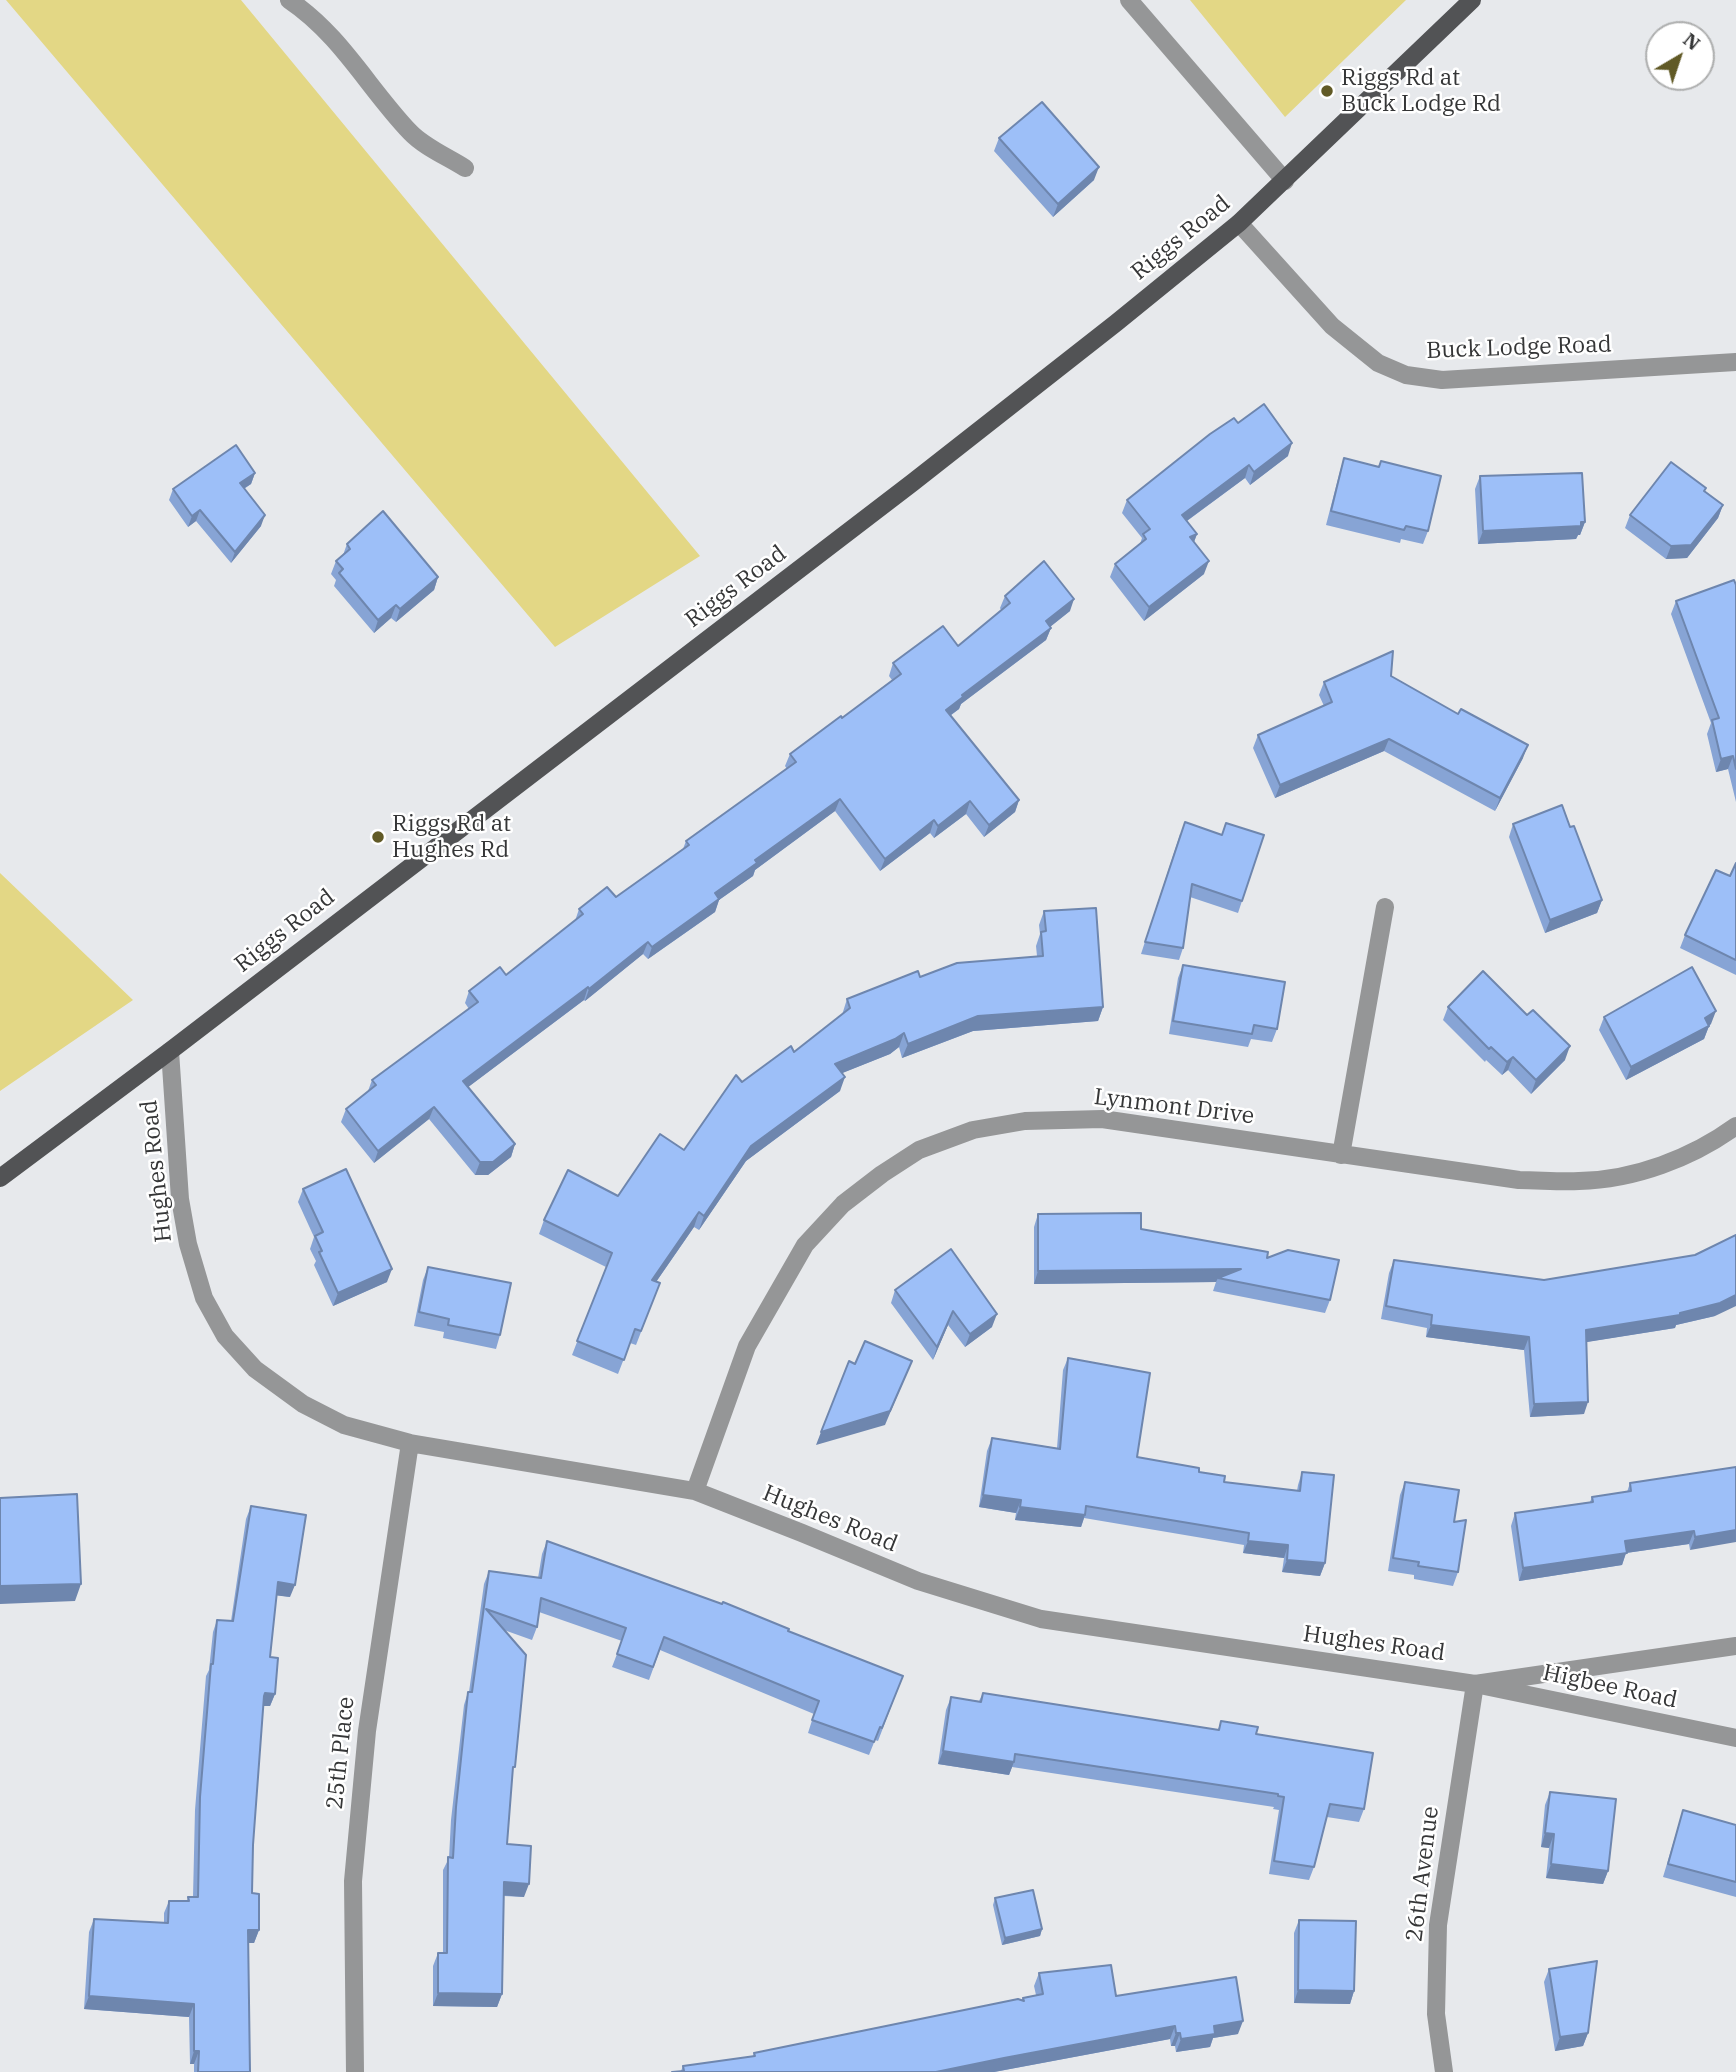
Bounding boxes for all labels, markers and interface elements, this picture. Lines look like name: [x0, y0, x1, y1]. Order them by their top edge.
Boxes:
north arrow: [1645, 21, 1715, 91]
text: N: [1679, 27, 1705, 55]
place label: Riggs Rd at Buck Lodge Rd: [1341, 64, 1501, 118]
marker: Riggs Rd at Buck Lodge Rd: [1319, 83, 1335, 99]
street label: Riggs Road: [1126, 190, 1236, 286]
street label: Buck Lodge Road: [1426, 331, 1612, 365]
street label: Riggs Road: [680, 540, 792, 634]
place label: Riggs Rd at Hughes Rd: [392, 810, 511, 864]
marker: Riggs Rd at Hughes Rd: [370, 829, 386, 845]
street label: Riggs Road: [230, 883, 340, 979]
street label: Lynmont Drive: [1092, 1083, 1256, 1131]
street label: Hughes Road: [136, 1098, 178, 1244]
street label: Hughes Road: [759, 1479, 901, 1559]
street label: Hughes Road: [1301, 1620, 1447, 1668]
street label: Higbee Road: [1540, 1659, 1680, 1715]
street label: 25th Place: [321, 1695, 361, 1811]
street label: 26th Avenue: [1401, 1805, 1445, 1943]

